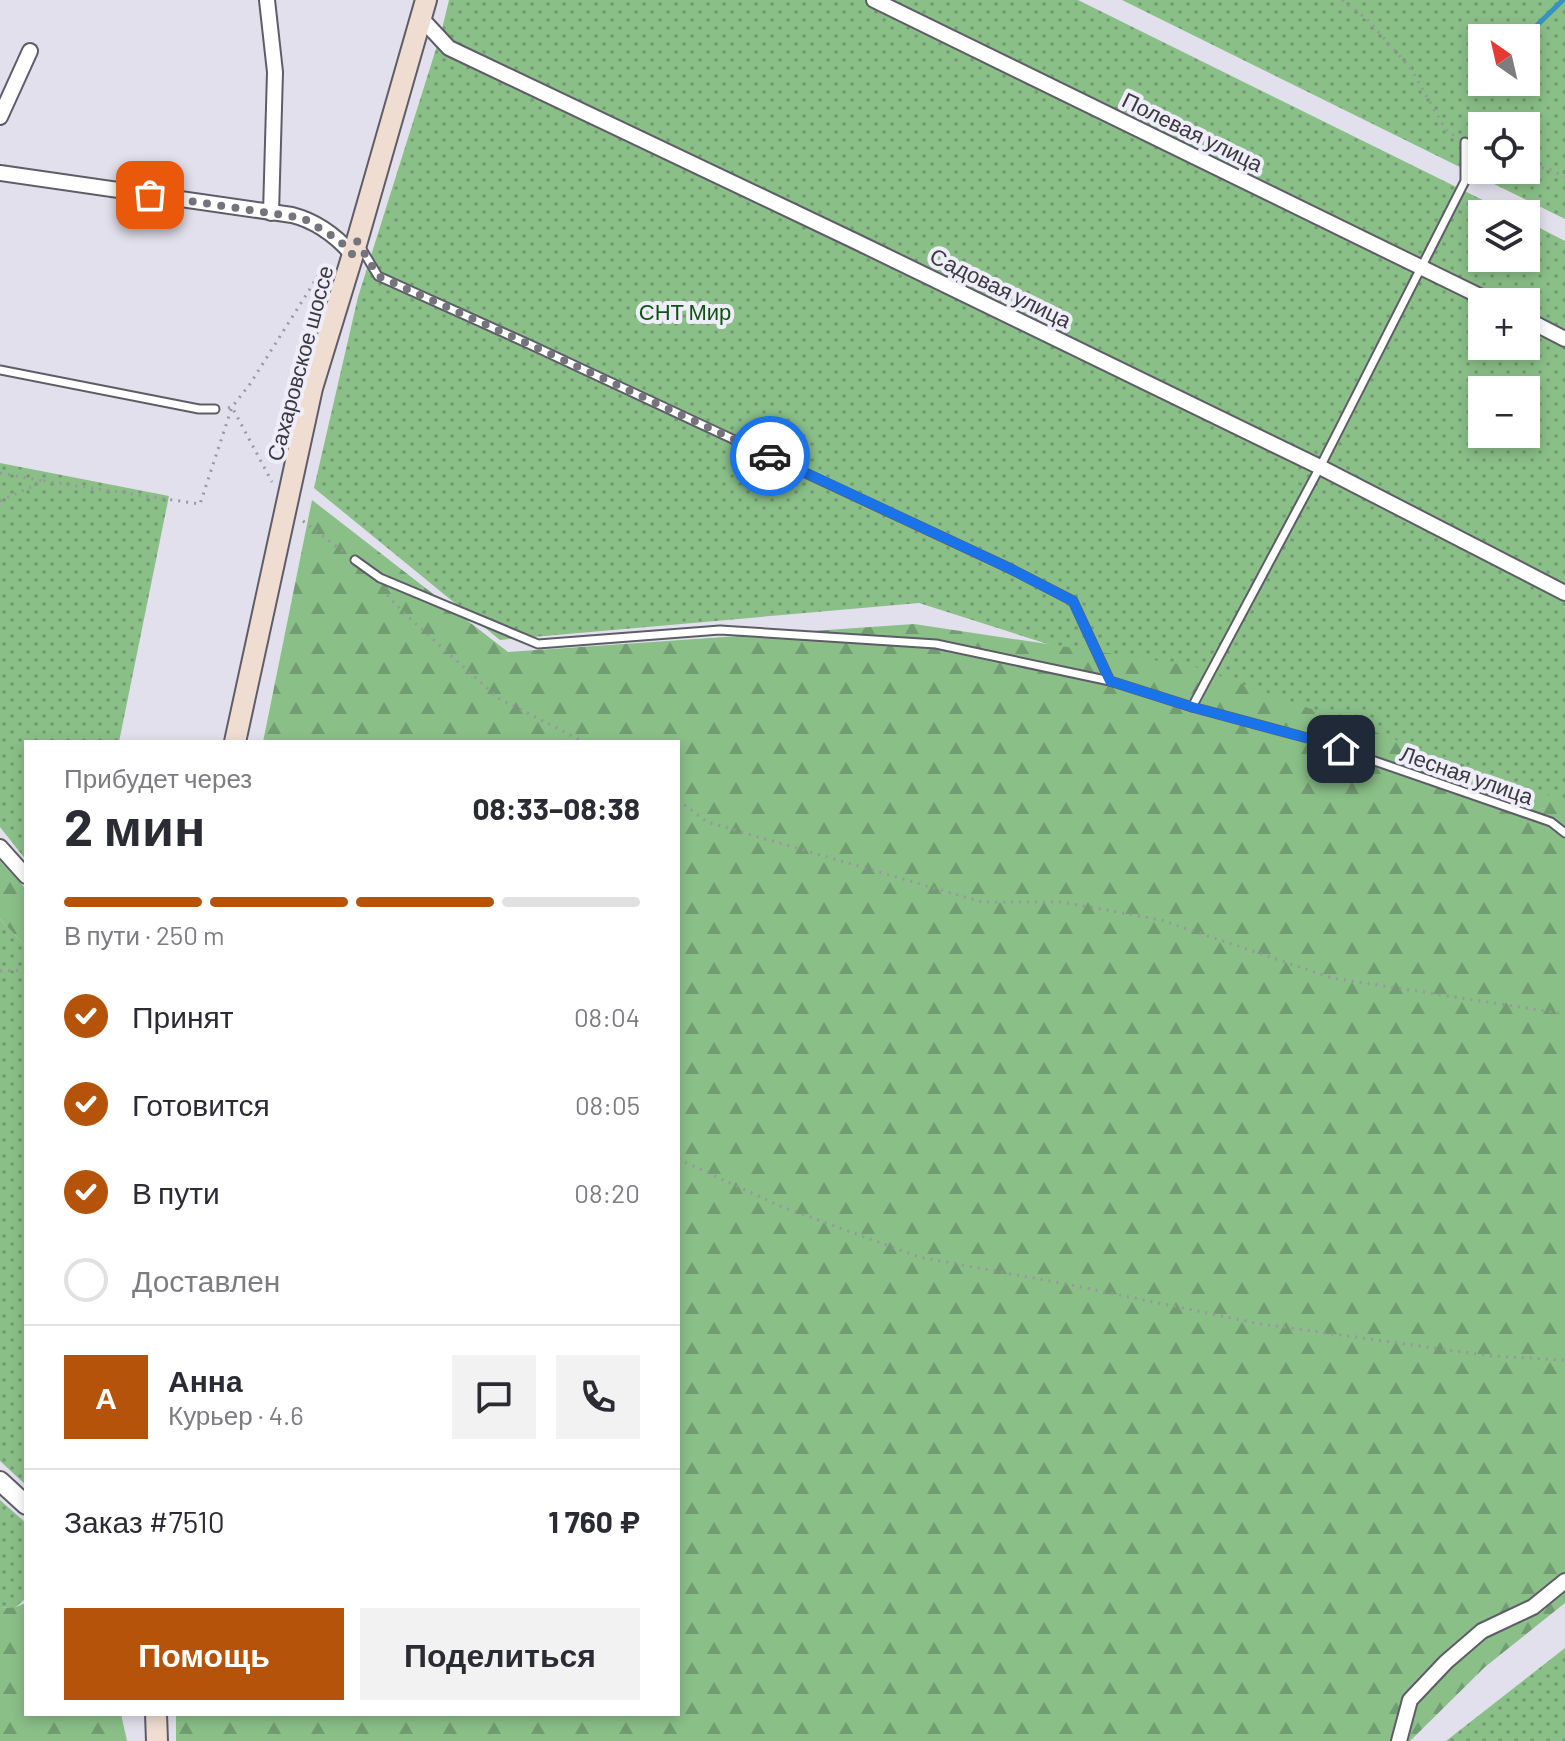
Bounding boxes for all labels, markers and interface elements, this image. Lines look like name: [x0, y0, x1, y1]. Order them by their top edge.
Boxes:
north arrow: [1468, 24, 1540, 96]
map controls: [1468, 24, 1540, 448]
street label: Полевая улица: [1118, 86, 1268, 177]
button: locate: [1468, 112, 1540, 184]
pin: [116, 161, 184, 229]
icon: bag: [128, 173, 172, 217]
button: layers: [1468, 200, 1540, 272]
street label: Садовая улица: [926, 242, 1077, 334]
street label: Сахаровское шоссе: [260, 262, 339, 464]
button: +: [1468, 288, 1540, 360]
park label: СНТ Мир: [639, 298, 731, 325]
button: −: [1468, 376, 1540, 448]
courier: [730, 416, 810, 496]
icon: car: [748, 434, 792, 478]
pin: [1307, 715, 1375, 783]
icon: home: [1319, 727, 1363, 771]
street label: Лесная улица: [1397, 739, 1538, 810]
text: Прибудет через: [64, 762, 252, 793]
text: 08:33–08:38: [472, 790, 640, 826]
text: 2 мин: [64, 794, 205, 856]
text: В пути · 250 m: [64, 919, 225, 950]
icon: check: [64, 994, 108, 1038]
text: Принят: [132, 998, 234, 1034]
text: 08:04: [574, 1001, 640, 1032]
icon: check: [64, 1082, 108, 1126]
text: Готовится: [132, 1086, 270, 1122]
text: 08:05: [575, 1089, 640, 1120]
icon: check: [64, 1170, 108, 1214]
text: В пути: [132, 1174, 220, 1210]
text: 08:20: [574, 1177, 640, 1208]
text: Доставлен: [132, 1262, 280, 1298]
button: chat: [452, 1355, 536, 1439]
button: phone: [556, 1355, 640, 1439]
text: Анна: [168, 1362, 243, 1398]
text: А: [95, 1379, 117, 1415]
text: Курьер · 4.6: [168, 1399, 304, 1430]
text: Заказ #7510: [64, 1503, 225, 1539]
text: 1 760 ₽: [548, 1503, 640, 1539]
button: Помощь: [64, 1608, 344, 1700]
button: Поделиться: [360, 1608, 640, 1700]

